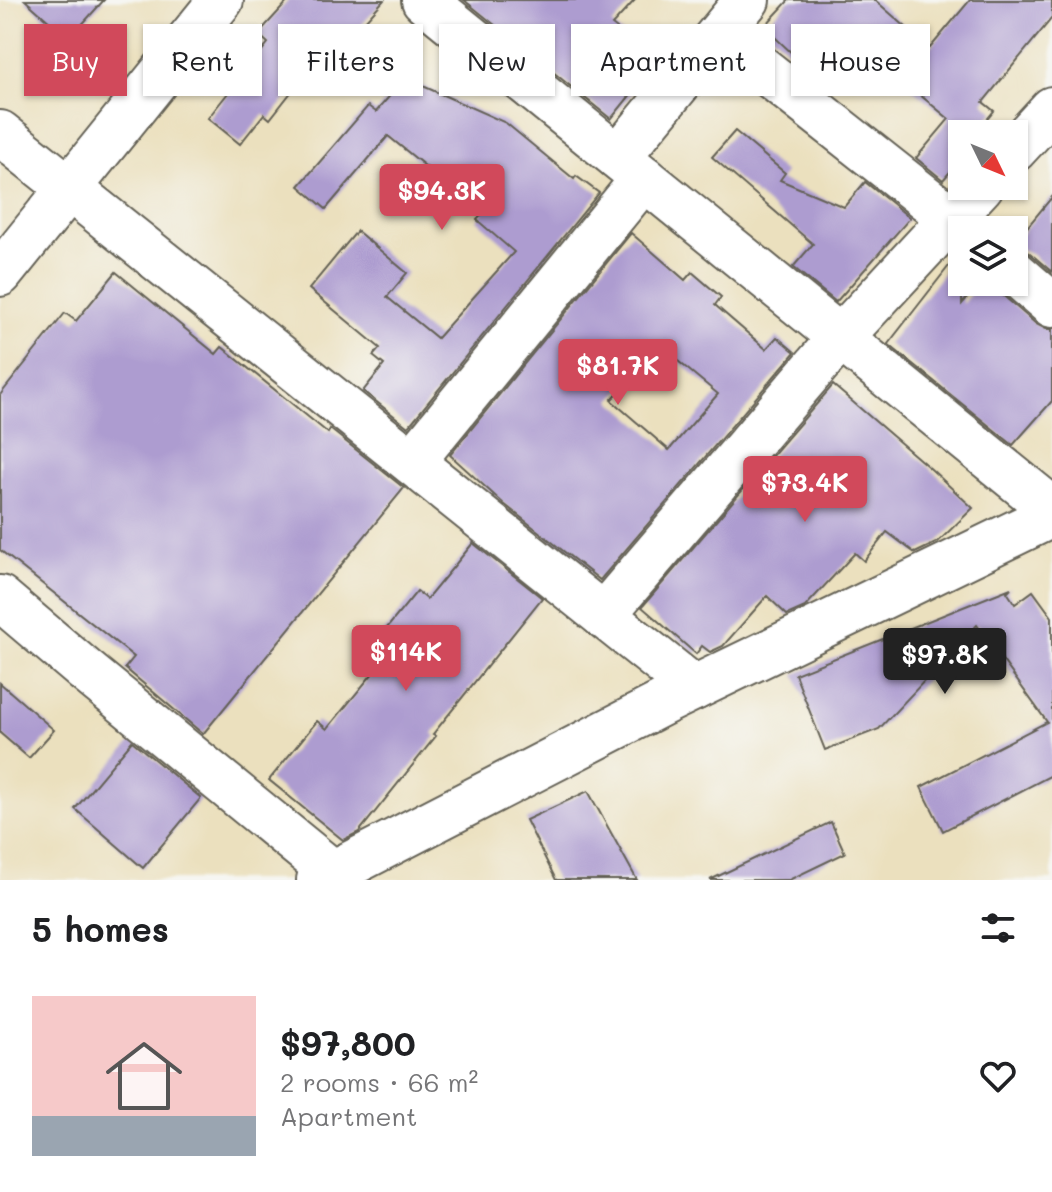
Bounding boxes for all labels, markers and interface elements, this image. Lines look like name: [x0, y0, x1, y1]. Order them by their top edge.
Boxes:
chip: Buy: [24, 24, 127, 96]
chip: Rent: [143, 24, 262, 96]
chip: Filters: [278, 24, 423, 96]
chip: New: [439, 24, 555, 96]
chip: Apartment: [571, 24, 775, 96]
chip: House: [791, 24, 930, 96]
north arrow: [948, 120, 1028, 200]
map controls: [948, 120, 1028, 296]
pin: $94.3K: [377, 164, 507, 232]
text: $94.3K: [398, 173, 486, 207]
button: layers: [948, 216, 1028, 296]
pin: $81.7K: [553, 339, 683, 407]
text: $81.7K: [576, 348, 660, 382]
pin: $73.4K: [740, 456, 870, 524]
text: $73.4K: [761, 465, 849, 499]
pin: $114K: [350, 625, 462, 693]
pin: $97.8K: [880, 628, 1010, 696]
text: $114K: [370, 634, 442, 668]
text: $97.8K: [901, 637, 989, 671]
text: 5 homes: [32, 906, 169, 951]
icon: filters: [976, 906, 1020, 950]
text: $97,800: [280, 1020, 416, 1065]
icon: home: [96, 1028, 192, 1124]
icon: heart: [976, 1054, 1020, 1098]
text: 2 rooms · 66 m²: [280, 1065, 478, 1099]
text: Apartment: [280, 1099, 417, 1133]

